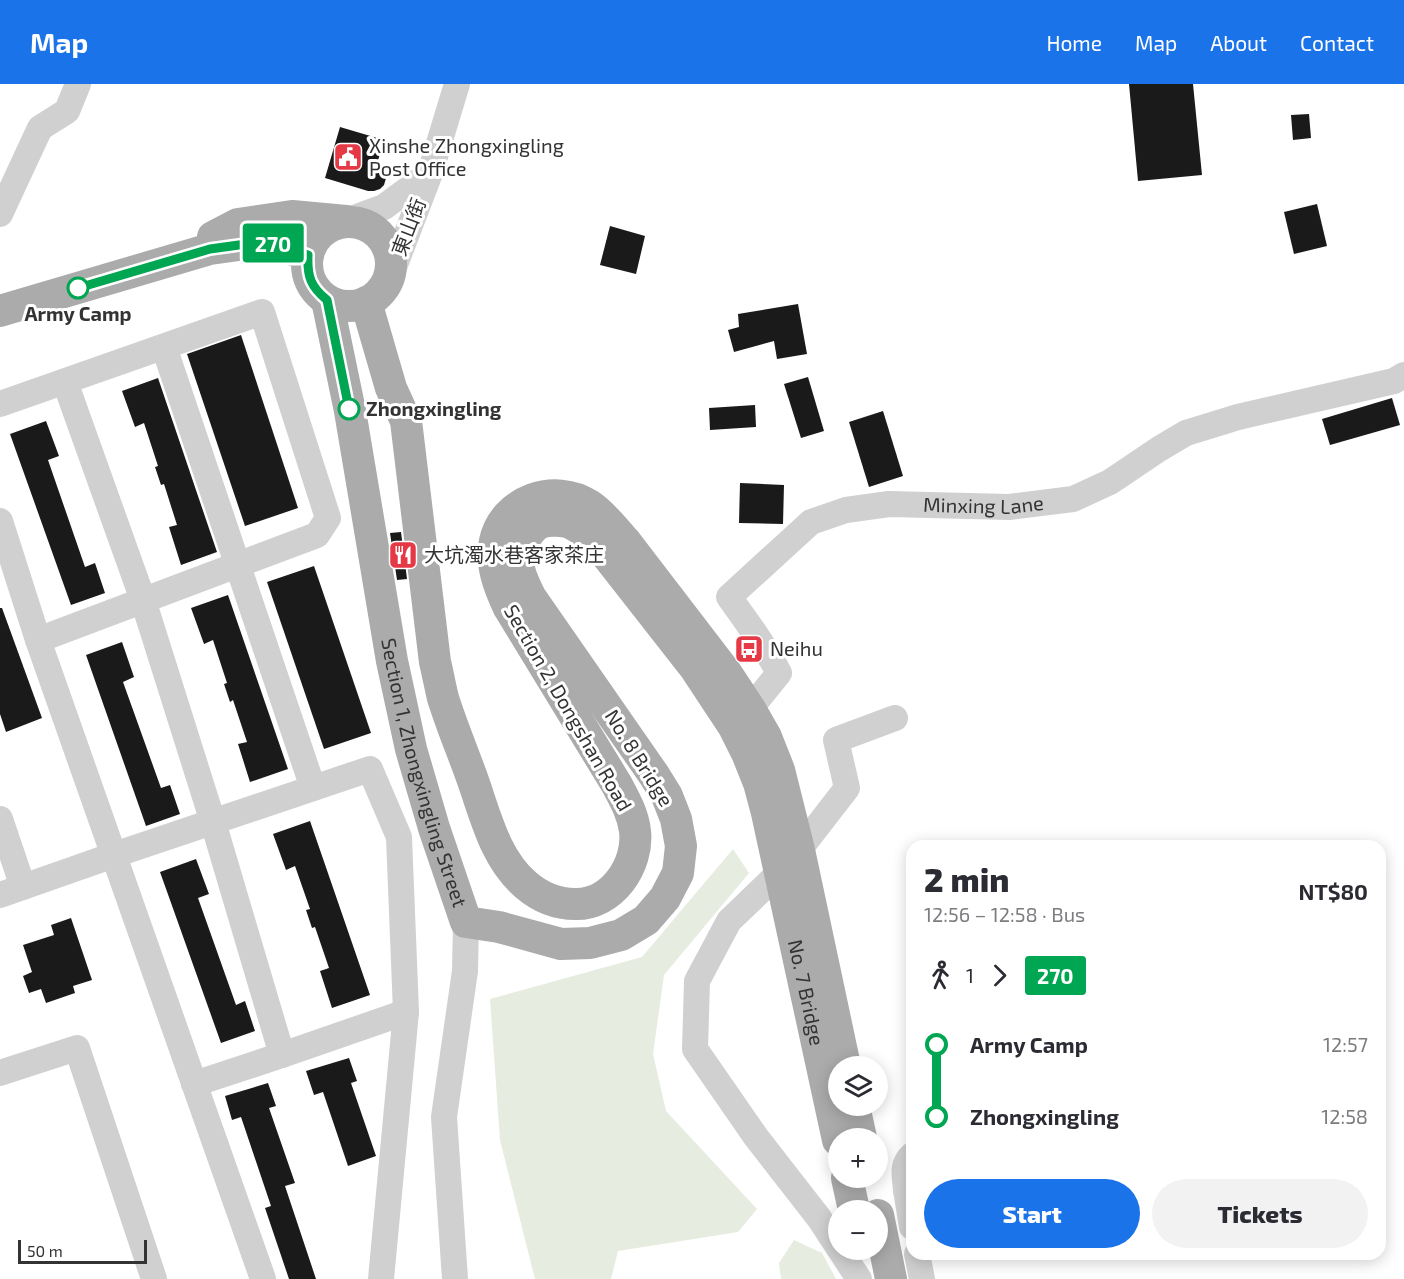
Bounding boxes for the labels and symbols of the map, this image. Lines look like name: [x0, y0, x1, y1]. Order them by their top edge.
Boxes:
place label: Xinshe Zhongxingling Post Office: [369, 133, 564, 180]
public building icon: Xinshe Zhongxingling Post Office: [332, 141, 364, 173]
street label: 東山街: [386, 194, 430, 259]
line badge: 270: [238, 224, 308, 262]
marker: Army Camp: [67, 277, 89, 299]
place label: Army Camp: [24, 301, 132, 326]
place label: Zhongxingling: [366, 396, 502, 420]
marker: Zhongxingling: [338, 398, 360, 420]
street label: Minxing Lane: [923, 490, 1045, 518]
restaurant icon: 大坑濁水巷客家茶庄: [387, 539, 419, 571]
place label: 大坑濁水巷客家茶庄: [424, 542, 604, 566]
street label: Section 2, Dongshan Road: [500, 600, 638, 815]
bus stop icon: Neihu: [733, 633, 765, 665]
street label: Section 1, Zhongxingling Street: [377, 636, 473, 910]
place label: Neihu: [770, 636, 823, 660]
street label: No. 8 Bridge: [601, 705, 679, 810]
street label: No. 7 Bridge: [784, 937, 830, 1048]
scale bar: [18, 1237, 147, 1264]

